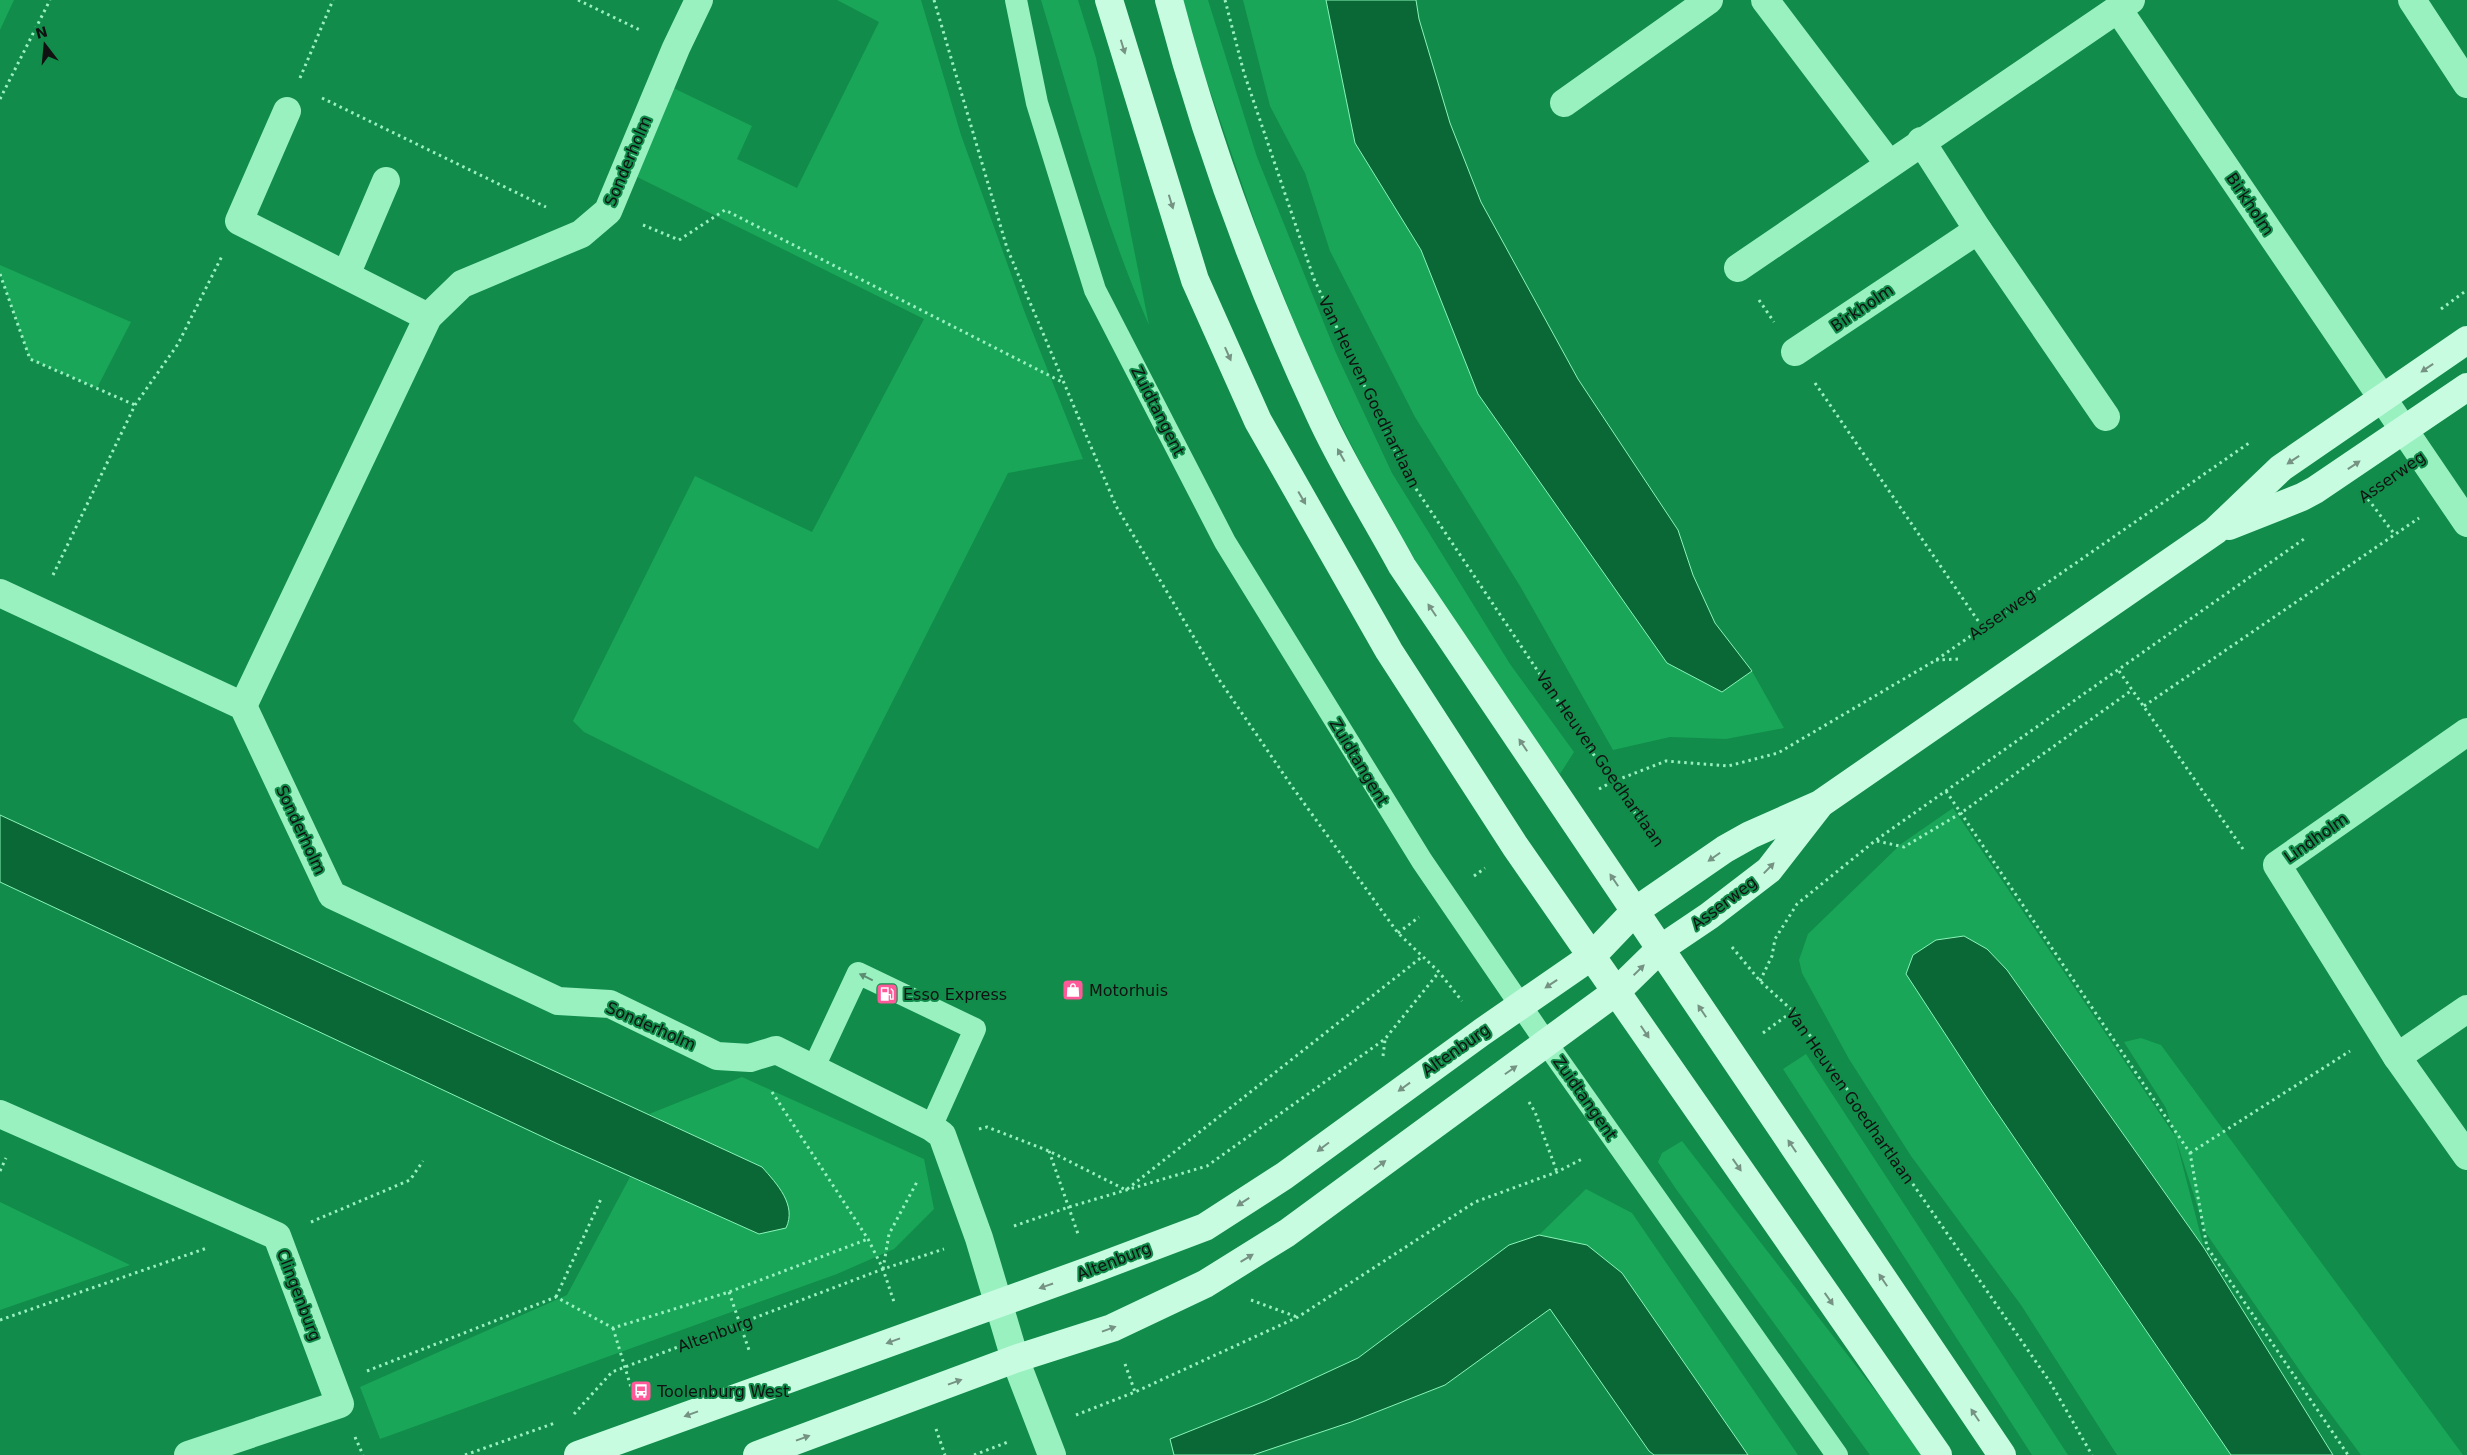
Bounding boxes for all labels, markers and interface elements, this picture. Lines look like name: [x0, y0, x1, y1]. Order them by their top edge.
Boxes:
north arrow: [20, 20, 70, 70]
text: N: [34, 23, 49, 42]
one-way arrow: [1120, 39, 1128, 54]
street label: Sonderholm: [600, 113, 656, 209]
street label: Birkholm: [2222, 169, 2278, 239]
one-way arrow: [1168, 195, 1176, 210]
street label: Birkholm: [1827, 280, 1897, 336]
street label: Van Heuven Goedhartlaan: [1314, 293, 1424, 491]
one-way arrow: [1225, 347, 1233, 361]
street label: Zuidtangent: [1127, 363, 1189, 459]
one-way arrow: [2420, 363, 2434, 373]
street label: Asserweg: [2355, 447, 2429, 507]
one-way arrow: [1337, 448, 1345, 462]
one-way arrow: [2286, 455, 2300, 465]
one-way arrow: [2347, 460, 2360, 470]
one-way arrow: [1298, 491, 1306, 506]
street label: Asserweg: [1965, 584, 2039, 644]
one-way arrow: [1427, 603, 1437, 617]
street label: Van Heuven Goedhartlaan: [1532, 667, 1668, 851]
street label: Zuidtangent: [1326, 715, 1392, 809]
one-way arrow: [1518, 738, 1528, 751]
street label: Sonderholm: [272, 782, 330, 878]
street label: Lindholm: [2280, 809, 2352, 867]
one-way arrow: [1707, 852, 1721, 862]
one-way arrow: [1763, 862, 1775, 874]
street label: Asserweg: [1687, 872, 1761, 934]
one-way arrow: [1609, 873, 1619, 886]
one-way arrow: [1632, 964, 1644, 976]
one-way arrow: [859, 973, 873, 981]
shop icon: Motorhuis: [1061, 978, 1085, 1002]
one-way arrow: [1545, 979, 1558, 989]
place label: Motorhuis: [1089, 981, 1168, 1000]
fuel station icon: Esso Express: [875, 982, 899, 1006]
place label: Esso Express: [903, 985, 1007, 1004]
street label: Sonderholm: [603, 998, 699, 1054]
one-way arrow: [1697, 1004, 1706, 1018]
street label: Van Heuven Goedhartlaan: [1782, 1004, 1918, 1188]
street label: Altenburg: [1418, 1020, 1494, 1080]
one-way arrow: [1640, 1025, 1649, 1038]
street label: Zuidtangent: [1549, 1052, 1621, 1144]
one-way arrow: [1504, 1065, 1518, 1075]
one-way arrow: [1397, 1082, 1411, 1092]
one-way arrow: [1787, 1139, 1797, 1153]
one-way arrow: [1316, 1142, 1330, 1152]
one-way arrow: [1732, 1159, 1742, 1172]
one-way arrow: [1373, 1160, 1387, 1170]
one-way arrow: [1236, 1198, 1249, 1207]
street label: Altenburg: [1074, 1238, 1154, 1284]
street label: Clingenburg: [273, 1246, 325, 1344]
one-way arrow: [1240, 1254, 1253, 1263]
one-way arrow: [1878, 1273, 1888, 1287]
one-way arrow: [1038, 1283, 1053, 1290]
one-way arrow: [1824, 1292, 1834, 1306]
street label: Altenburg: [675, 1312, 755, 1356]
one-way arrow: [1102, 1325, 1117, 1333]
one-way arrow: [885, 1337, 900, 1345]
one-way arrow: [948, 1377, 962, 1385]
bus stop icon: Toolenburg West: [629, 1379, 653, 1403]
place label: Toolenburg West: [656, 1382, 789, 1401]
one-way arrow: [1970, 1408, 1979, 1421]
one-way arrow: [683, 1411, 698, 1418]
one-way arrow: [796, 1434, 811, 1442]

